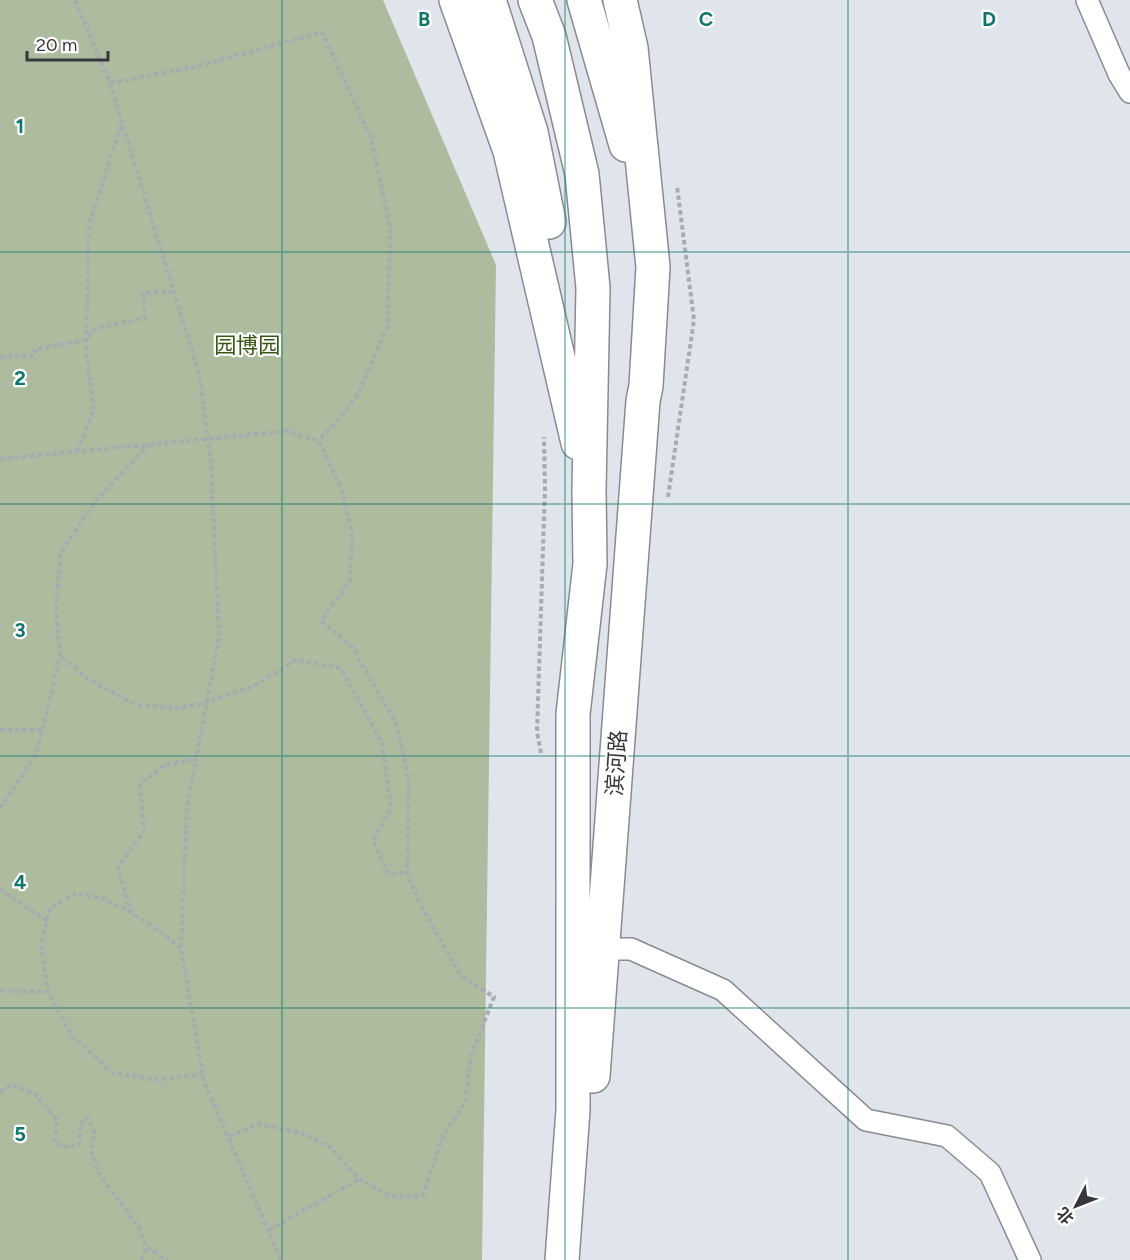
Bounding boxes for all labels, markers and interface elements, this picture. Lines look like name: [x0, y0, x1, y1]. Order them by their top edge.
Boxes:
text: B: [418, 7, 430, 31]
text: C: [699, 7, 713, 31]
text: D: [982, 7, 996, 31]
scale bar: [27, 24, 108, 62]
text: 20 m: [36, 34, 77, 56]
text: 1: [16, 114, 24, 138]
park label: 园博园: [214, 332, 280, 359]
text: 2: [14, 366, 26, 390]
text: 3: [14, 618, 26, 642]
street label: 滨河路: [601, 729, 632, 797]
text: 4: [14, 870, 27, 894]
text: 5: [14, 1122, 26, 1146]
north arrow: [1046, 1176, 1106, 1236]
text: 北: [1053, 1203, 1078, 1228]

